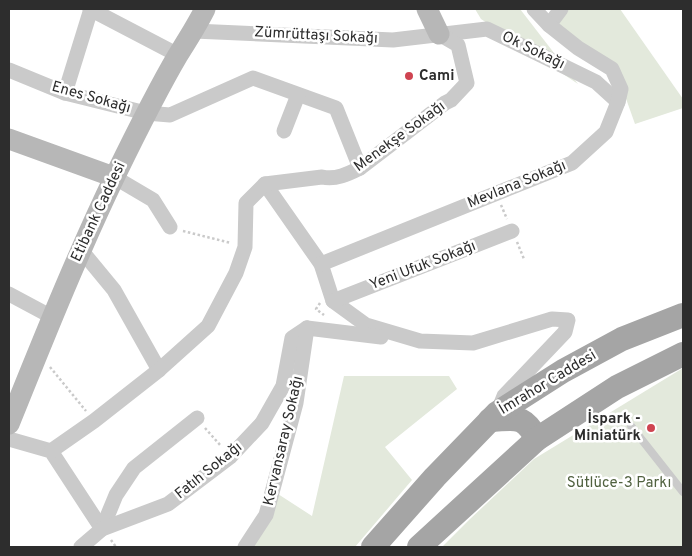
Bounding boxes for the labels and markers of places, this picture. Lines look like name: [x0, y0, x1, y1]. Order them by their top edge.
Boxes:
place label: Cami: [419, 67, 454, 86]
marker: Cami: [403, 70, 415, 82]
place label: İspark - Miniatürk: [574, 409, 641, 446]
marker: İspark - Miniatürk: [645, 422, 657, 434]

